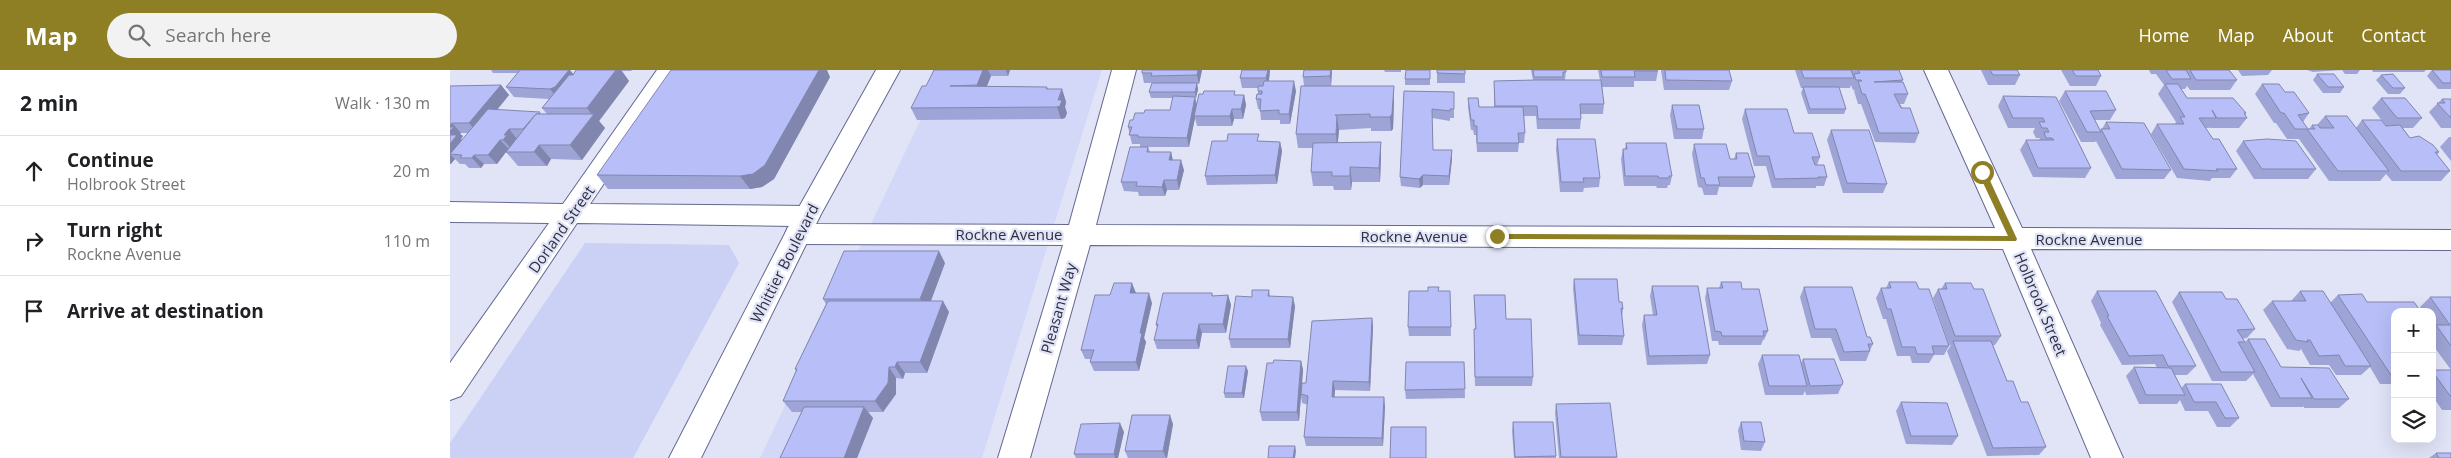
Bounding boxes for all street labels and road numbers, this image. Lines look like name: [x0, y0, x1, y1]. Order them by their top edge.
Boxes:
street label: Dorland Street: [523, 181, 599, 277]
street label: Whittier Boulevard: [745, 200, 823, 326]
street label: Rockne Avenue: [955, 224, 1063, 244]
street label: Rockne Avenue: [1360, 226, 1468, 246]
street label: Rockne Avenue: [2035, 229, 2143, 249]
street label: Holbrook Street: [2010, 249, 2072, 359]
street label: Pleasant Way: [1036, 260, 1081, 356]

